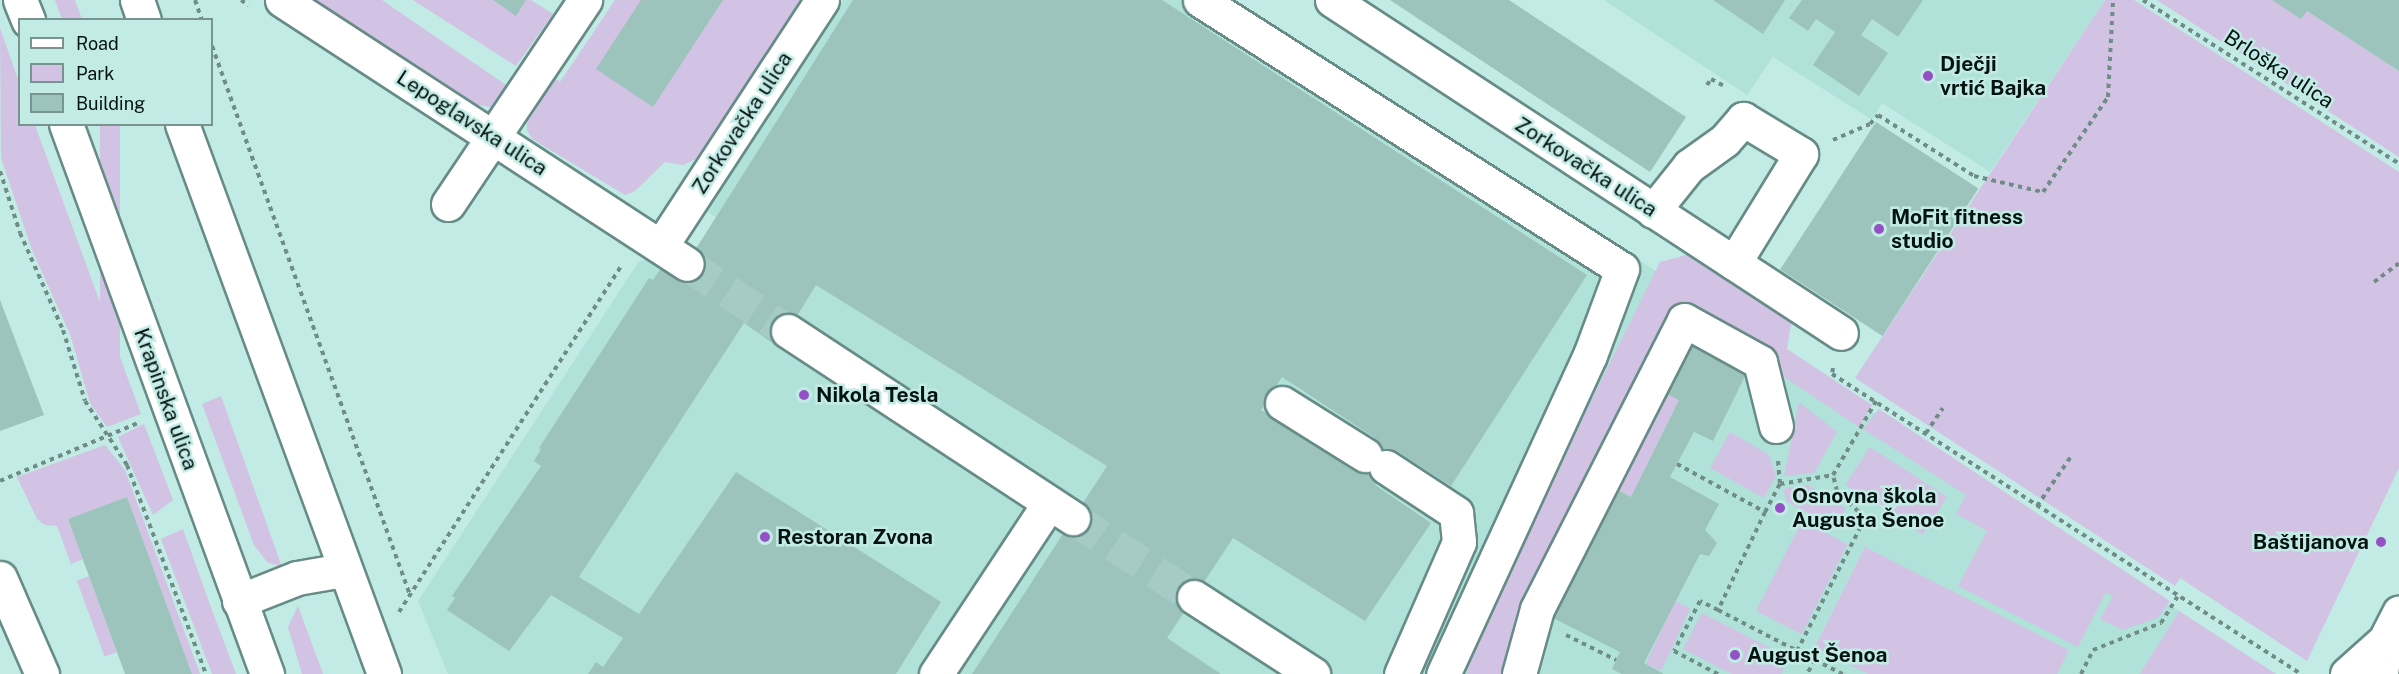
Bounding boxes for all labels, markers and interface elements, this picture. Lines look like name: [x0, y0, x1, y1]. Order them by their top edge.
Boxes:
legend: [18, 18, 213, 126]
street label: Brloška ulica: [2220, 24, 2338, 114]
text: Road: [76, 33, 119, 54]
street label: Zorkovačka ulica: [687, 47, 797, 199]
place label: Dječji vrtić Bajka: [1940, 51, 2046, 101]
text: Park: [76, 63, 114, 84]
street label: Lepoglavska ulica: [392, 65, 552, 181]
marker: Dječji vrtić Bajka: [1921, 69, 1935, 83]
text: Building: [76, 93, 145, 114]
street label: Zorkovačka ulica: [1510, 112, 1662, 222]
place label: MoFit fitness studio: [1891, 204, 2023, 254]
marker: MoFit fitness studio: [1872, 222, 1886, 236]
street label: Krapinska ulica: [129, 325, 203, 473]
place label: Nikola Tesla: [816, 382, 938, 408]
marker: Nikola Tesla: [797, 388, 811, 402]
place label: Osnovna škola Augusta Šenoe: [1792, 483, 1944, 533]
marker: Osnovna škola Augusta Šenoe: [1773, 501, 1787, 515]
place label: Restoran Zvona: [777, 524, 933, 550]
place label: Baštijanova: [2253, 529, 2369, 555]
marker: Restoran Zvona: [758, 530, 772, 544]
marker: Baštijanova: [2374, 535, 2388, 549]
place label: August Šenoa: [1747, 642, 1887, 668]
marker: August Šenoa: [1728, 648, 1742, 662]

